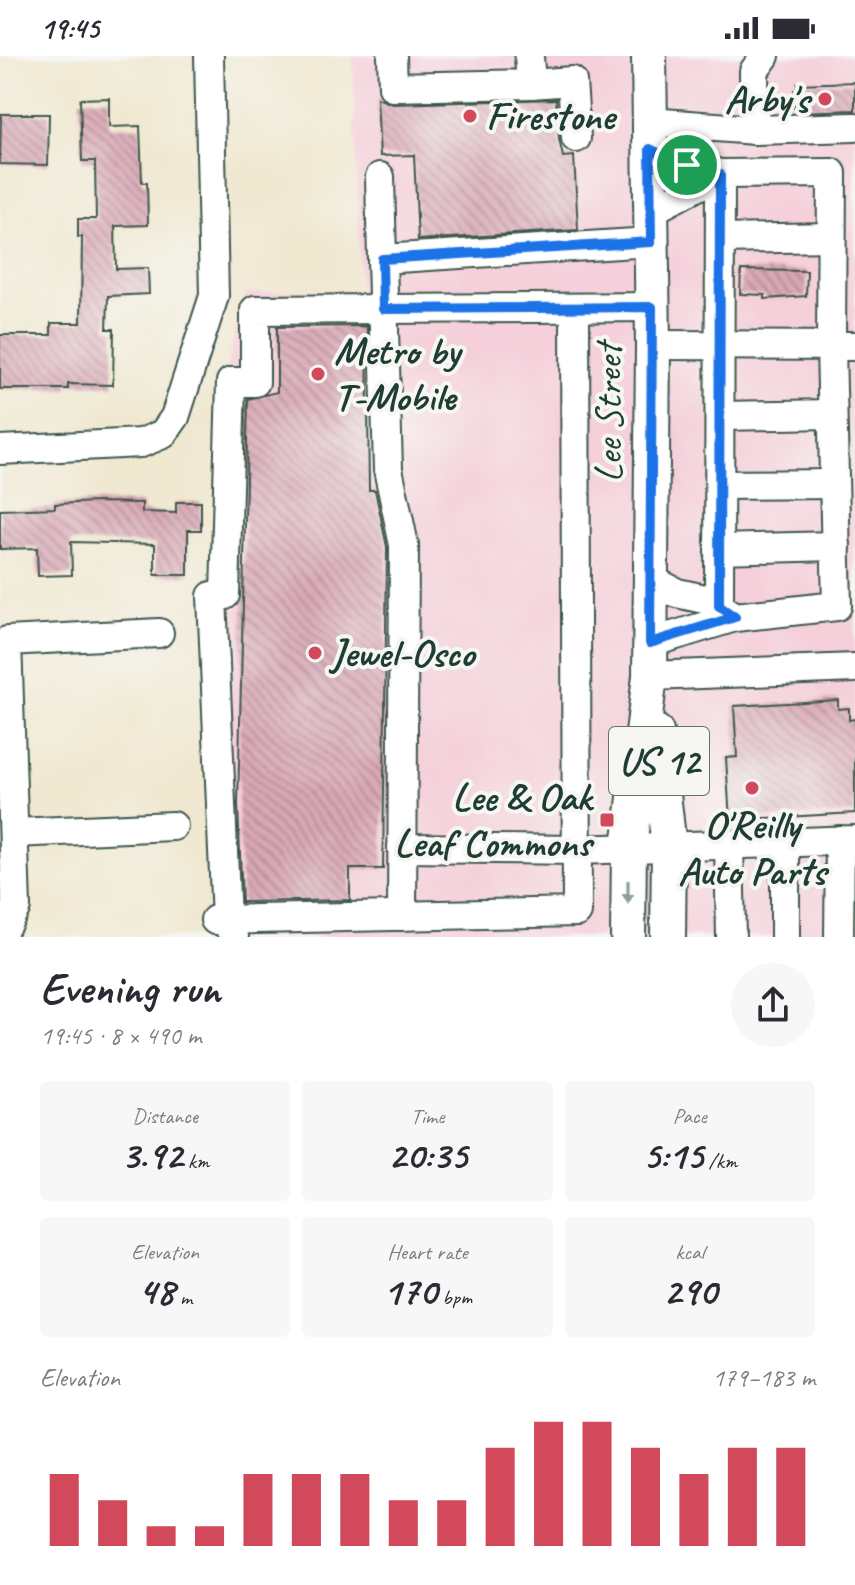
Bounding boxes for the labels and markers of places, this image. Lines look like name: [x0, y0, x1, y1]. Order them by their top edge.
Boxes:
place label: Arby's: [724, 74, 813, 124]
marker: Arby's: [816, 90, 834, 108]
place label: Firestone: [486, 91, 618, 141]
marker: Firestone: [461, 107, 479, 125]
pin: [653, 131, 721, 199]
place label: Metro by T-Mobile: [334, 326, 463, 422]
marker: Metro by T-Mobile: [309, 365, 327, 383]
place label: Jewel-Osco: [328, 628, 477, 678]
marker: Jewel-Osco: [306, 644, 324, 662]
place label: Lee & Oak Leaf Commons: [394, 772, 595, 868]
marker: O'Reilly Auto Parts: [743, 779, 761, 797]
place label: O'Reilly Auto Parts: [678, 800, 830, 896]
marker: Lee & Oak Leaf Commons: [598, 811, 616, 829]

